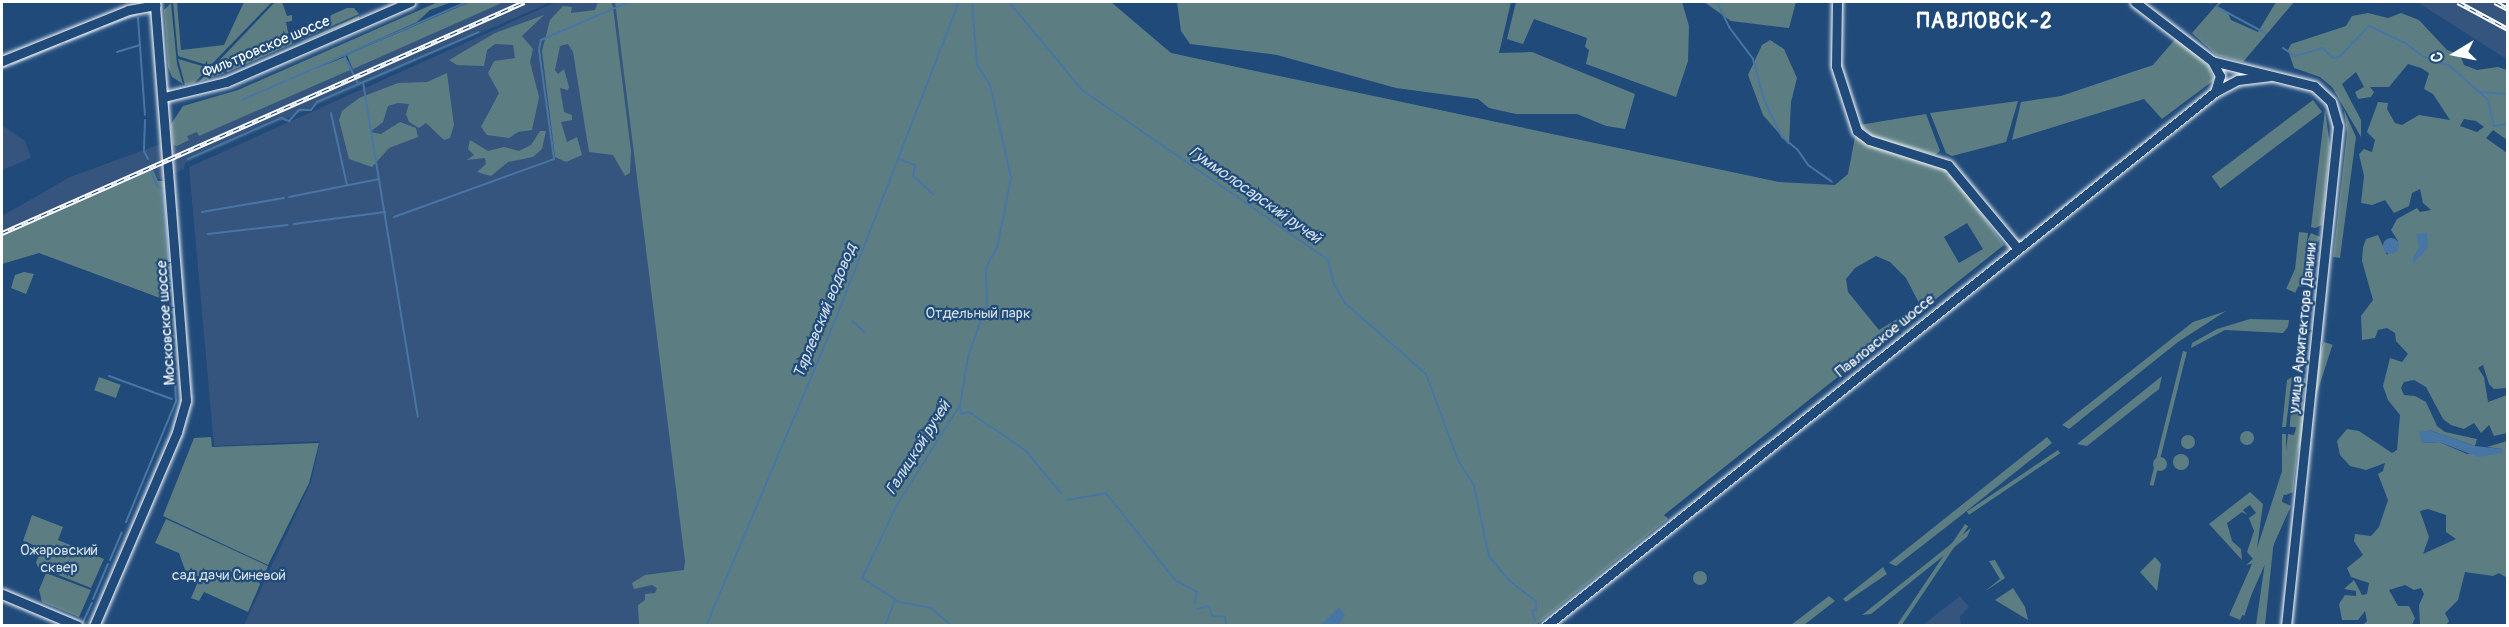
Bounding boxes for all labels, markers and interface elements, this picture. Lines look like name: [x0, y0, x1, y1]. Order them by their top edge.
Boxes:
district label: ПАВЛОВСК-2: [1917, 9, 2053, 35]
street label: Фильтровское шоссе: [199, 12, 333, 82]
north arrow: [2425, 24, 2485, 84]
text: С: [2427, 51, 2448, 64]
water label: Гуммолосарский ручей: [1185, 142, 1325, 248]
water label: Тярлевский водовод: [789, 241, 861, 381]
street label: улица Архитектора Данини: [2285, 242, 2321, 414]
street label: Московское шоссе: [153, 260, 179, 386]
street label: Павловское шоссе: [1832, 291, 1938, 381]
park label: Отдельный парк: [925, 305, 1031, 323]
water label: Галицкой ручей: [882, 398, 954, 498]
park label: Ожаровский сквер: [20, 541, 98, 576]
park label: сад дачи Синевой: [172, 567, 286, 585]

